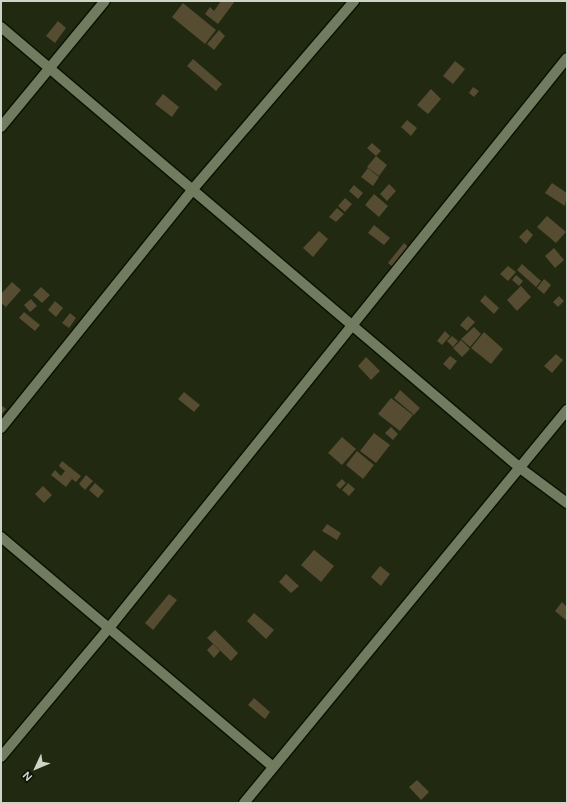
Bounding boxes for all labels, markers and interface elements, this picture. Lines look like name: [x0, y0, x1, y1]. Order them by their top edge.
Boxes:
north arrow: [16, 748, 56, 788]
text: N: [20, 769, 35, 784]

